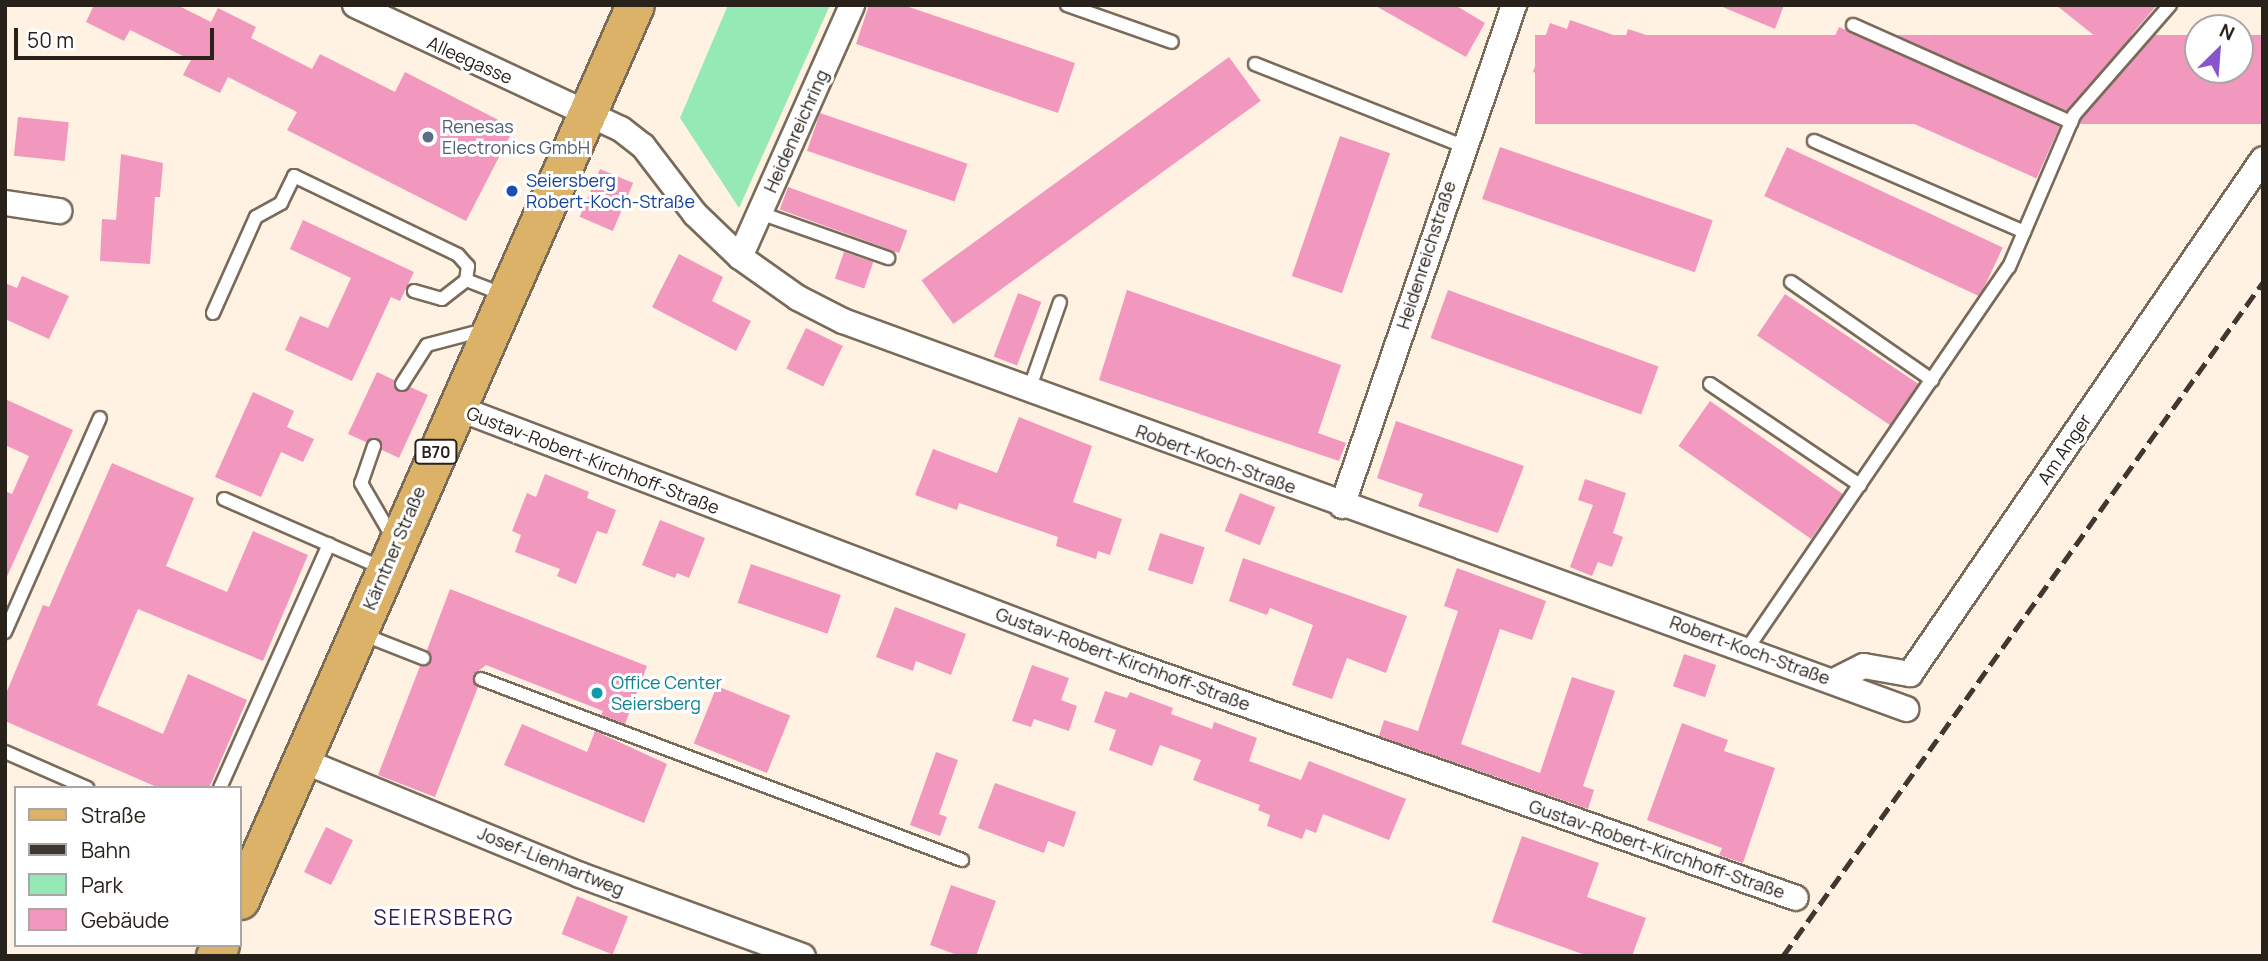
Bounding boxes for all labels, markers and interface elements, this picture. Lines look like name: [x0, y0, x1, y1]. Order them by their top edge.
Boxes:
scale bar: [18, 14, 217, 58]
north arrow: [2184, 14, 2254, 84]
text: N: [2215, 17, 2239, 46]
text: 50 m: [27, 26, 74, 54]
street label: Alleegasse: [424, 32, 516, 88]
street label: Heidenreichring: [759, 66, 833, 196]
place label: Renesas Electronics GmbH: [442, 116, 590, 158]
marker: Renesas Electronics GmbH: [420, 129, 436, 145]
place label: Seiersberg Robert-Koch-Straße: [526, 170, 695, 212]
street label: Heidenreichstraße: [1392, 178, 1460, 332]
marker: Seiersberg Robert-Koch-Straße: [504, 183, 520, 199]
street label: Gustav-Robert-Kirchhoff-Straße: [463, 402, 723, 518]
street label: Am Anger: [2033, 410, 2095, 488]
street label: Robert-Koch-Straße: [1133, 420, 1299, 498]
road number: B70: [413, 440, 459, 464]
street label: Kärntner Straße: [358, 483, 430, 613]
street label: Gustav-Robert-Kirchhoff-Straße: [993, 603, 1253, 715]
street label: Robert-Koch-Straße: [1667, 611, 1833, 689]
place label: Office Center Seiersberg: [611, 672, 722, 714]
marker: Office Center Seiersberg: [589, 685, 605, 701]
legend: [14, 786, 242, 947]
street label: Gustav-Robert-Kirchhoff-Straße: [1526, 795, 1788, 903]
text: Straße: [81, 801, 146, 829]
street label: Josef-Lienhartweg: [475, 822, 627, 900]
text: Bahn: [81, 836, 131, 864]
text: Park: [81, 871, 123, 899]
district label: SEIERSBERG: [375, 904, 513, 930]
text: Gebäude: [81, 906, 169, 934]

